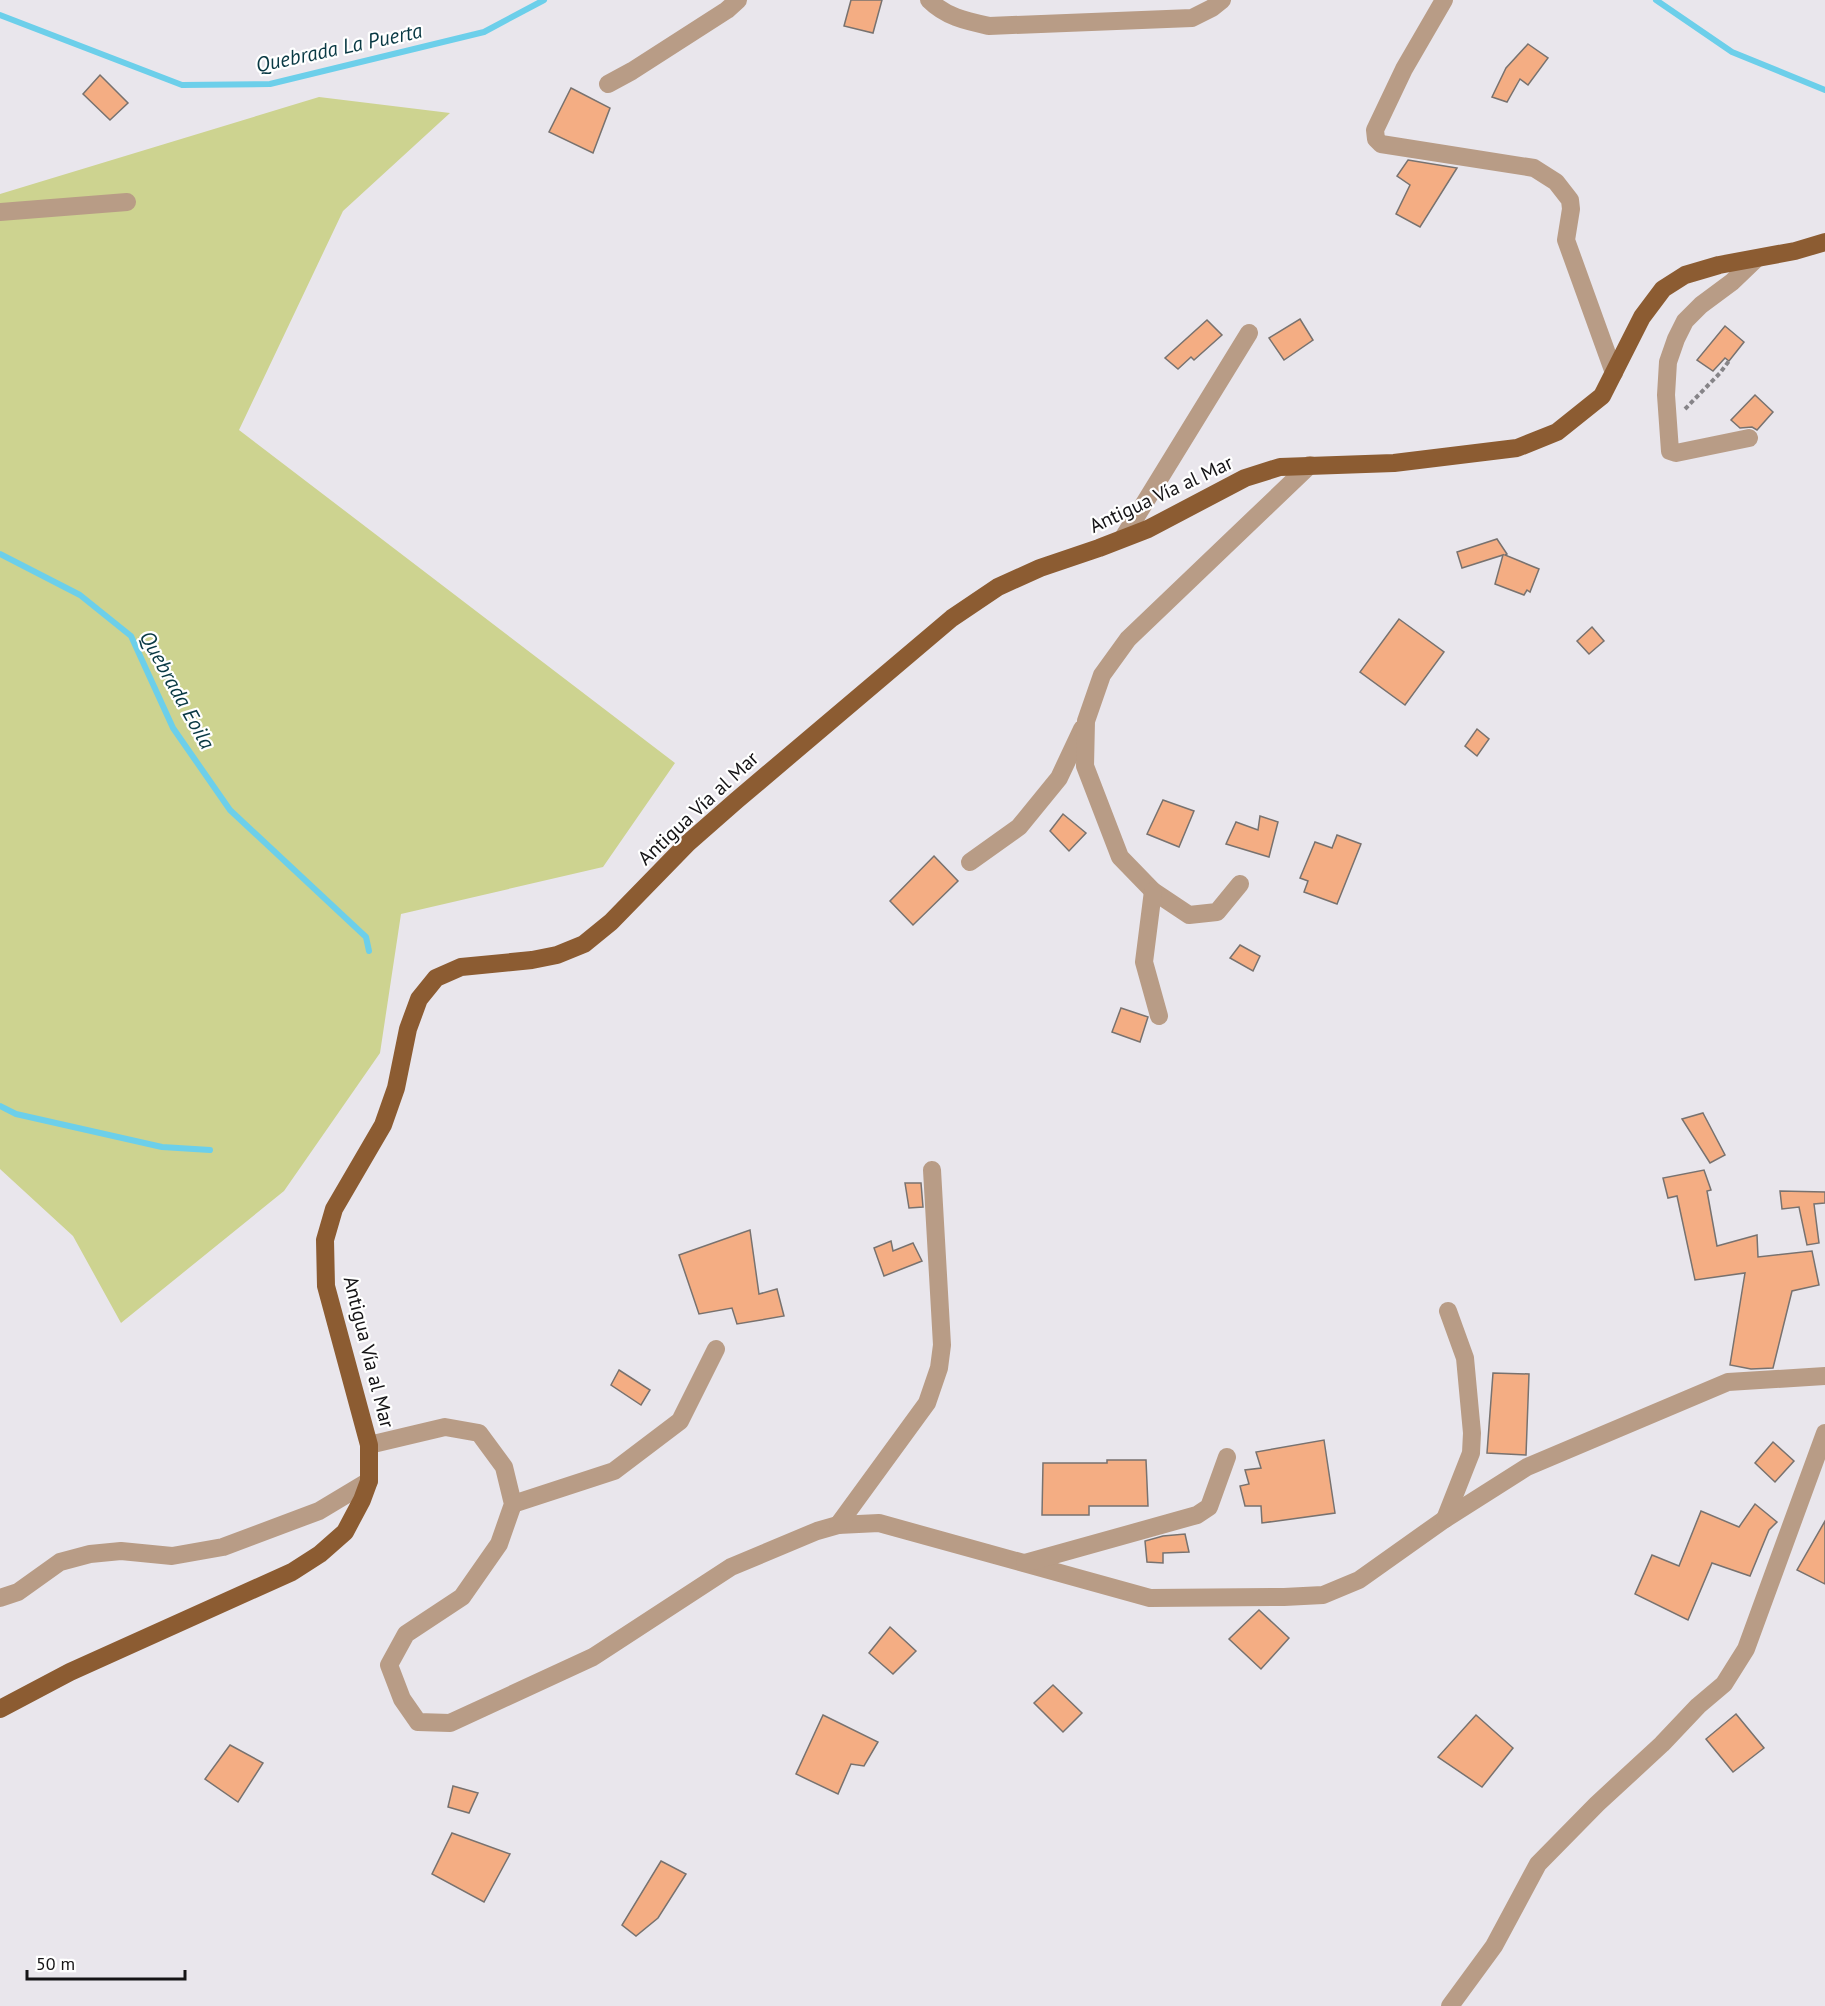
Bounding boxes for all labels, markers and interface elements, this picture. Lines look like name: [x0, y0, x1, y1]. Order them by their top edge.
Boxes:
water label: Quebrada La Puerta: [253, 17, 425, 78]
street label: Antigua Vía al Mar: [1085, 449, 1237, 539]
water label: Quebrada Eoila: [134, 626, 221, 754]
street label: Antigua Vía al Mar: [632, 745, 764, 871]
street label: Antigua Vía al Mar: [338, 1273, 400, 1431]
scale bar: [27, 1943, 184, 1981]
text: 50 m: [36, 1952, 75, 1975]

